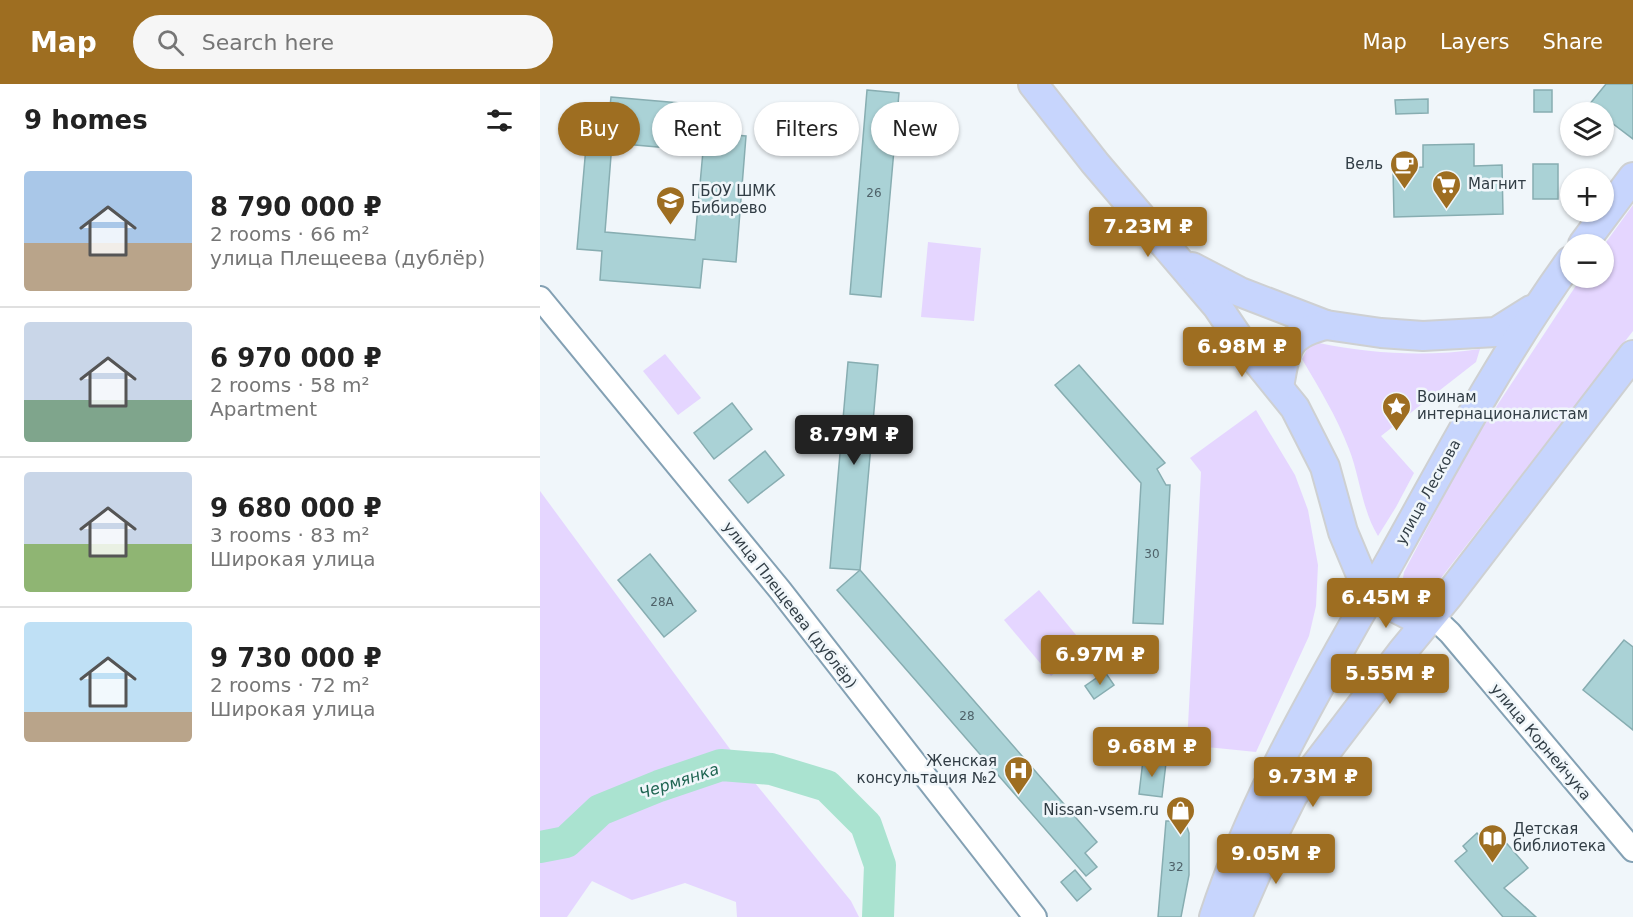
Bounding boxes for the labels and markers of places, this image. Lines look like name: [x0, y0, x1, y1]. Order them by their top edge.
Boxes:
cafe icon: Вель: [1388, 148, 1420, 190]
place label: Вель: [1345, 155, 1383, 173]
supermarket icon: Магнит: [1431, 168, 1463, 210]
place label: Магнит: [1468, 175, 1527, 193]
place label: ГБОУ ШМК Бибирево: [691, 182, 776, 217]
school or university icon: ГБОУ ШМК Бибирево: [654, 184, 686, 226]
pin: 7.23M ₽: [1093, 207, 1203, 258]
pin: 6.98M ₽: [1187, 327, 1297, 378]
place label: Воинам интернационалистам: [1417, 388, 1588, 423]
place icon: Воинам интернационалистам: [1380, 390, 1412, 432]
pin: 8.79M ₽: [799, 415, 909, 466]
pin: 6.45M ₽: [1331, 578, 1441, 629]
pin: 6.97M ₽: [1045, 635, 1155, 686]
pin: 5.55M ₽: [1335, 654, 1445, 705]
pin: 9.68M ₽: [1097, 727, 1207, 778]
place label: Женская консультация №2: [857, 752, 997, 787]
hospital icon: Женская консультация №2: [1002, 754, 1034, 796]
pin: 9.73M ₽: [1258, 757, 1368, 808]
shop icon: Nissan-vsem.ru: [1164, 794, 1196, 836]
place label: Nissan-vsem.ru: [1043, 801, 1159, 819]
place label: Детская библиотека: [1513, 820, 1606, 855]
library icon: Детская библиотека: [1476, 822, 1508, 864]
pin: 9.05M ₽: [1221, 834, 1331, 885]

